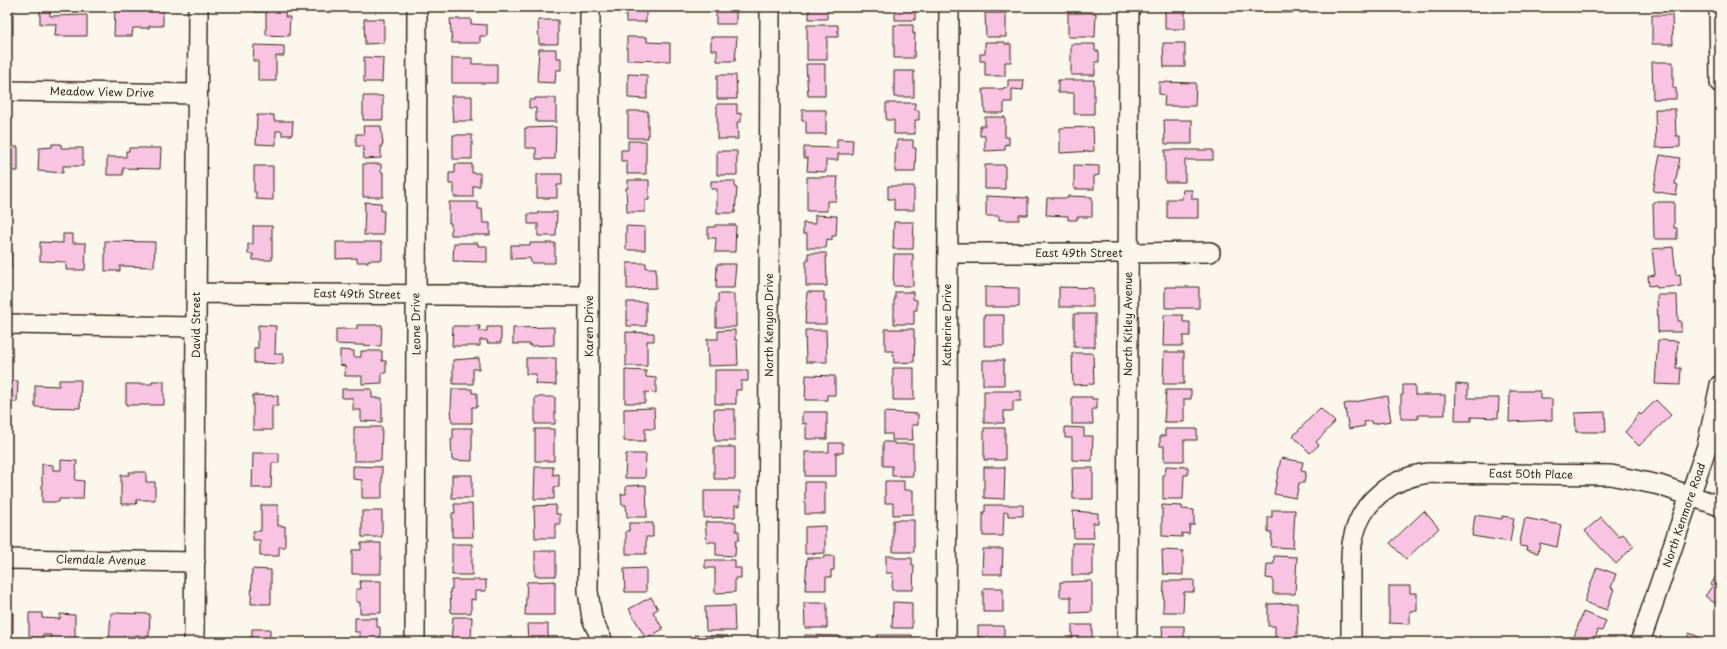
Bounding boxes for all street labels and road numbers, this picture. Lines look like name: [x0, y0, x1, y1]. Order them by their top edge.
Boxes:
street label: Meadow View Drive: [50, 82, 154, 101]
street label: East 49th Street: [1035, 244, 1123, 261]
street label: North Kitley Avenue: [1119, 272, 1136, 376]
street label: North Kenyon Drive: [760, 273, 777, 377]
street label: Katherine Drive: [938, 283, 955, 366]
street label: East 49th Street: [313, 284, 401, 303]
street label: David Street: [187, 291, 204, 358]
street label: Leone Drive: [406, 293, 425, 355]
street label: Karen Drive: [580, 295, 597, 357]
street label: North Kenmore Road: [1658, 460, 1709, 570]
street label: East 50th Place: [1489, 464, 1573, 483]
street label: Clemdale Avenue: [56, 550, 146, 569]

